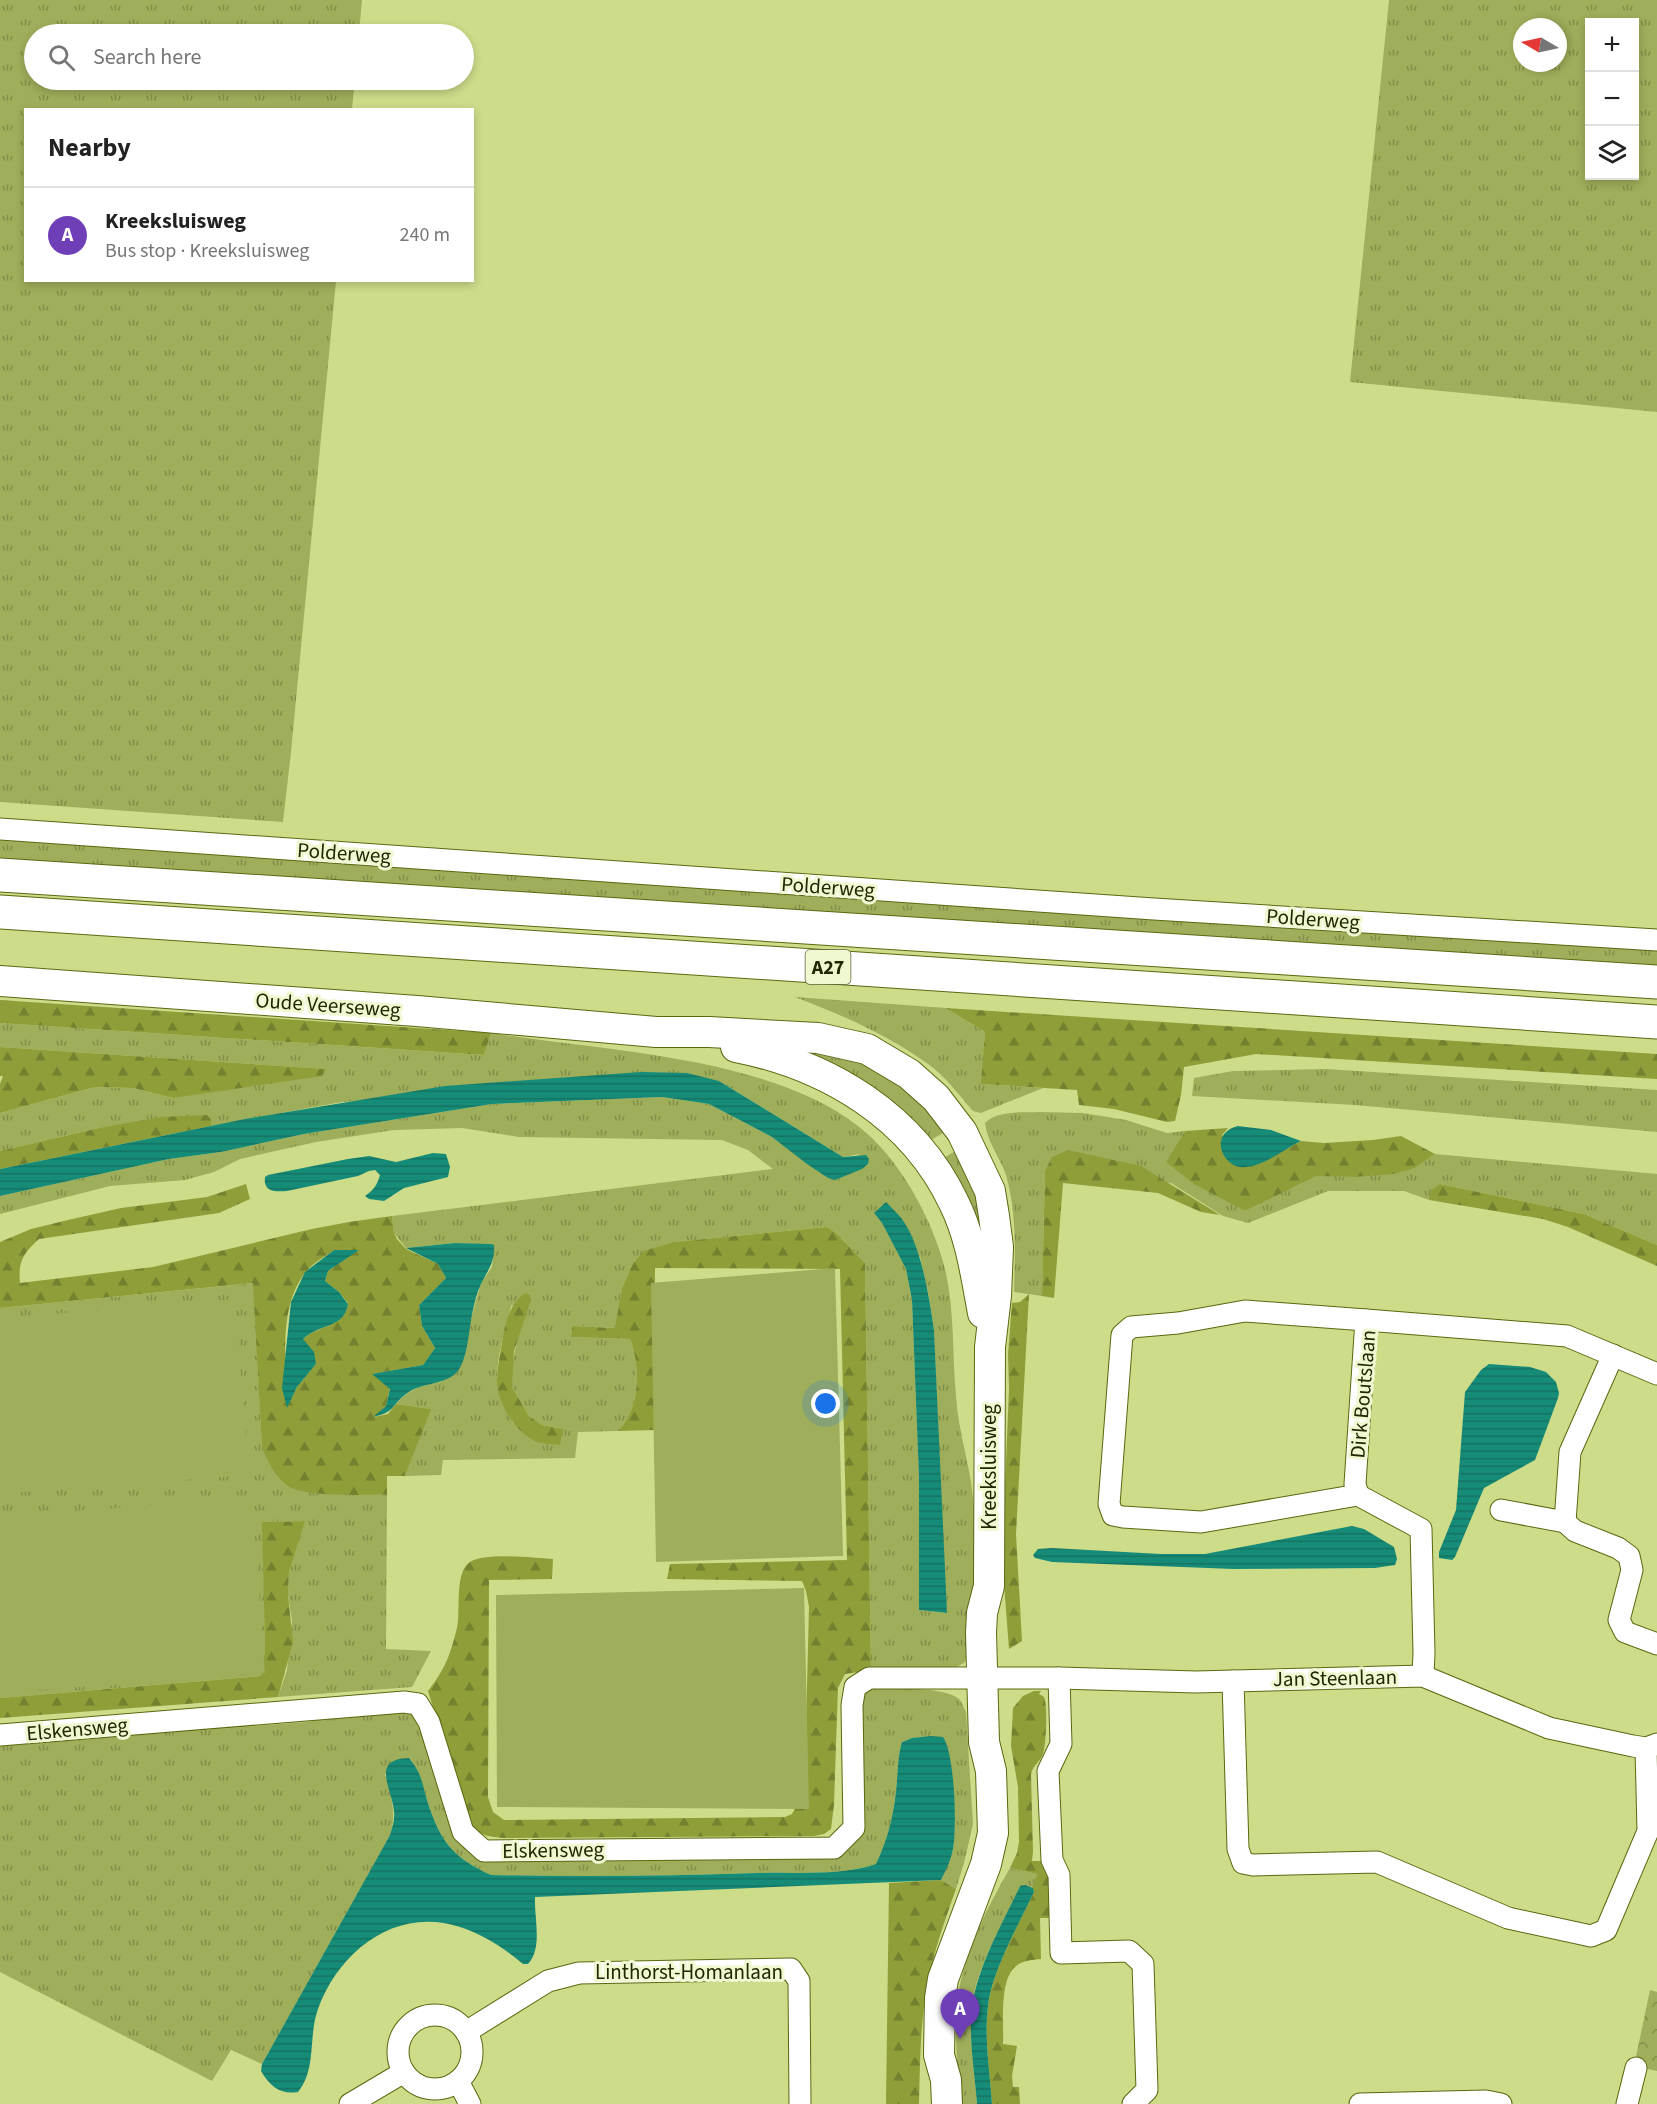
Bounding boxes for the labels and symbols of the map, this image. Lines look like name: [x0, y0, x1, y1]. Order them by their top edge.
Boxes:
north arrow: [1513, 18, 1567, 72]
street label: Polderweg: [296, 835, 392, 871]
street label: Polderweg: [780, 869, 876, 905]
street label: Polderweg: [1265, 901, 1361, 937]
road number: A27: [806, 950, 850, 984]
street label: Oude Veerseweg: [254, 985, 402, 1025]
street label: Dirk Boutslaan: [1342, 1329, 1384, 1459]
your location: [811, 1389, 840, 1418]
street label: Kreeksluisweg: [974, 1404, 1004, 1530]
street label: Jan Steenlaan: [1273, 1662, 1397, 1694]
street label: Elskensweg: [25, 1710, 129, 1748]
street label: Elskensweg: [502, 1834, 605, 1866]
street label: Linthorst-Homanlaan: [595, 1957, 783, 1987]
pin: A: [940, 1990, 980, 2039]

